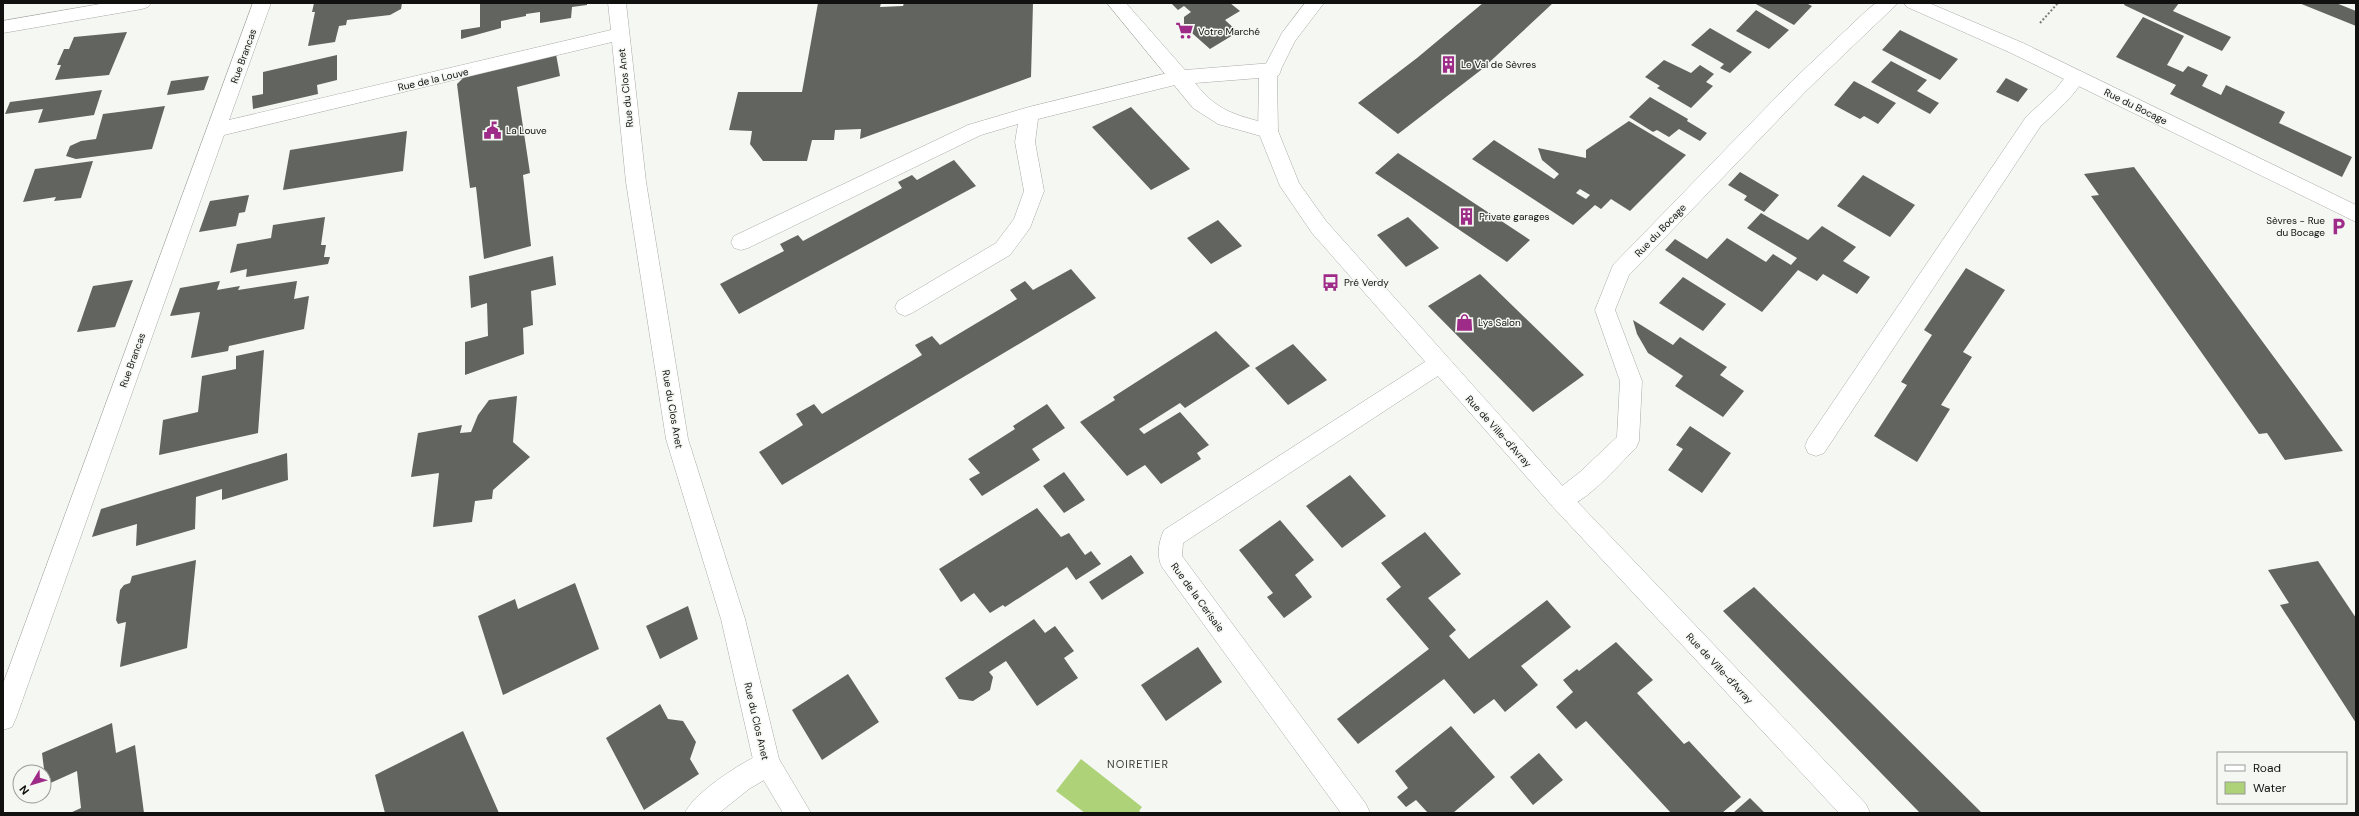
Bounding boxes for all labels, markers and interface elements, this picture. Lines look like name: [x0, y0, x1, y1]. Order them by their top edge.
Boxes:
supermarket icon: Votre Marché: [1175, 21, 1195, 41]
place label: Votre Marché: [1198, 25, 1260, 38]
street label: Rue Brancas: [228, 27, 259, 85]
street label: Rue du Clos Anet: [615, 48, 636, 128]
building icon: Le Val de Sèvres: [1438, 54, 1458, 74]
place label: Le Val de Sèvres: [1461, 58, 1536, 71]
street label: Rue de la Louve: [396, 65, 470, 94]
street label: Rue du Bocage: [2102, 86, 2170, 128]
public building icon: La Louve: [483, 120, 503, 140]
place label: La Louve: [506, 124, 547, 137]
street label: Rue du Bocage: [1632, 201, 1689, 260]
building icon: Private garages: [1456, 206, 1476, 226]
place label: Private garages: [1479, 210, 1550, 223]
place label: Sèvres - Rue du Bocage: [2266, 214, 2325, 239]
parking icon: Sèvres - Rue du Bocage: [2328, 216, 2348, 236]
bus stop icon: Pré Verdy: [1321, 272, 1341, 292]
place label: Pré Verdy: [1344, 276, 1389, 289]
shop icon: Lys Salon: [1455, 312, 1475, 332]
place label: Lys Salon: [1478, 316, 1521, 329]
street label: Rue Brancas: [117, 331, 148, 389]
street label: Rue du Clos Anet: [659, 369, 686, 449]
street label: Rue de Ville-d'Avray: [1463, 393, 1535, 470]
street label: Rue de la Cerisaie: [1168, 560, 1227, 635]
street label: Rue de Ville-d'Avray: [1683, 630, 1756, 707]
street label: Rue du Clos Anet: [741, 681, 772, 761]
legend: [2217, 752, 2347, 804]
district label: NOIRETIER: [1107, 757, 1169, 771]
text: Road: [2253, 760, 2281, 776]
north arrow: [12, 764, 52, 804]
text: Water: [2253, 780, 2287, 796]
text: N: [16, 783, 32, 798]

